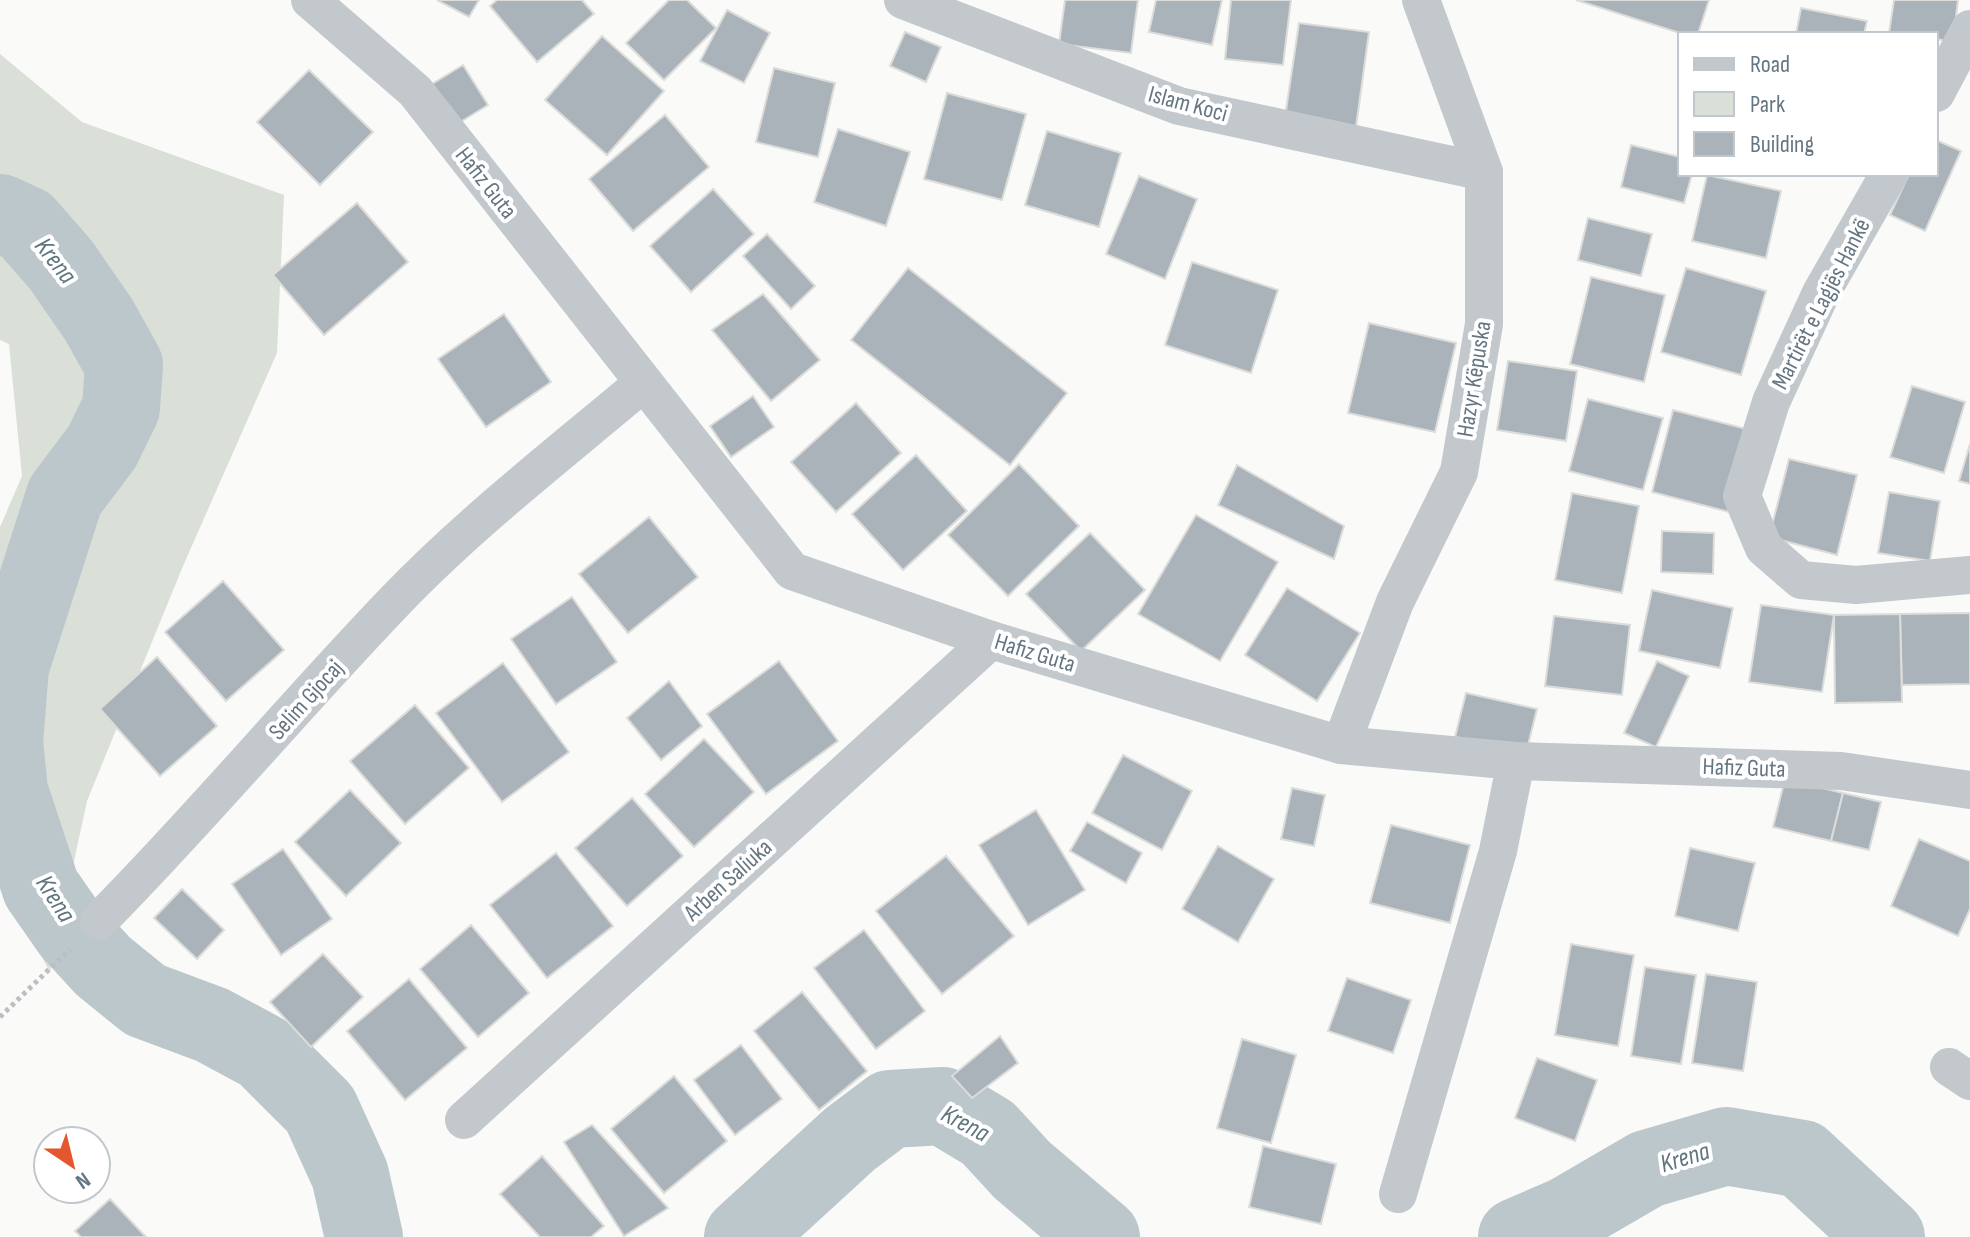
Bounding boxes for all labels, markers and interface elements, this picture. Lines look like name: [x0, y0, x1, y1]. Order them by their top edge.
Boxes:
legend: [1678, 32, 1938, 176]
text: Road: [1750, 50, 1790, 79]
street label: Islam Koci: [1145, 80, 1231, 128]
text: Park: [1750, 90, 1785, 119]
text: Building: [1750, 130, 1814, 159]
street label: Hafiz Guta: [449, 141, 523, 225]
street label: Martirët e Lagjës Hankë: [1765, 214, 1877, 394]
water label: Krena: [27, 232, 83, 291]
street label: Hazyr Këpuska: [1451, 319, 1497, 439]
street label: Hafiz Guta: [991, 627, 1079, 679]
street label: Selim Gjocaj: [263, 654, 349, 746]
street label: Hafiz Guta: [1702, 752, 1786, 784]
street label: Arben Saliuka: [677, 833, 778, 928]
water label: Krena: [28, 870, 82, 929]
water label: Krena: [936, 1099, 995, 1150]
north arrow: [32, 1125, 112, 1205]
water label: Krena: [1657, 1136, 1714, 1180]
text: N: [70, 1166, 95, 1195]

